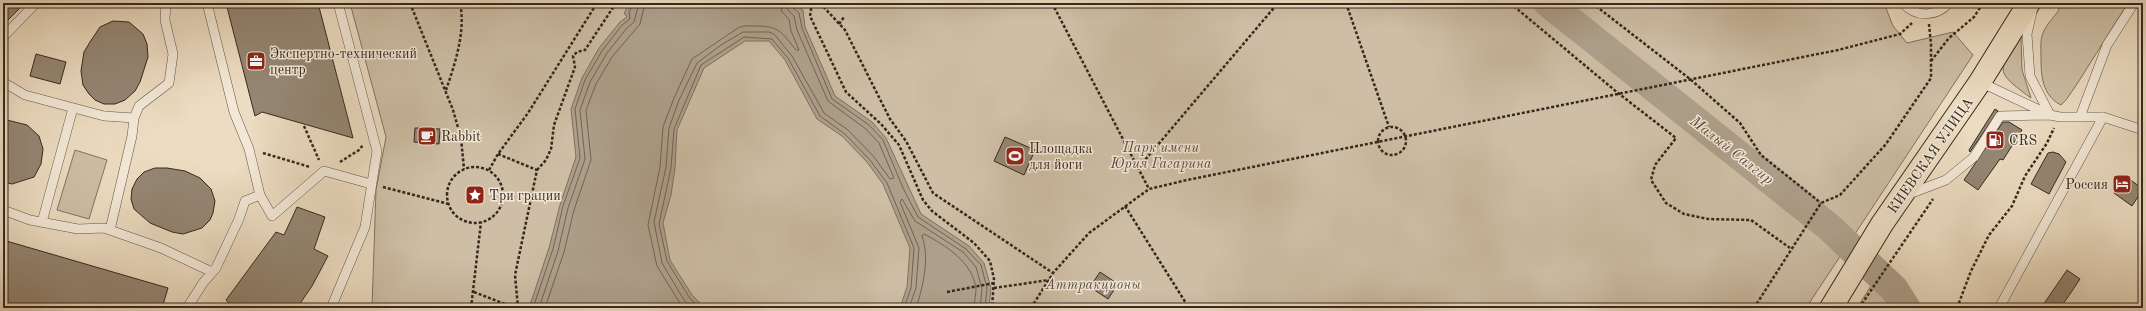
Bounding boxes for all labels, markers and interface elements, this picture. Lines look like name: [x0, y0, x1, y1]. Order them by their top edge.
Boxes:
place label: Экспертно-технический центр: [270, 47, 417, 77]
office icon: Экспертно-технический центр: [245, 50, 267, 72]
street label: КИЕВСКАЯ УЛИЦА: [1886, 95, 1976, 216]
water label: Малый Салгир: [1686, 114, 1776, 188]
cafe icon: Rabbit: [416, 125, 438, 147]
fuel station icon: CRS: [1984, 129, 2006, 151]
place label: Rabbit: [441, 130, 481, 144]
place label: CRS: [2009, 134, 2037, 148]
park label: Парк имени Юрия Гагарина: [1109, 141, 1212, 172]
place label: Площадка для йоги: [1029, 142, 1092, 172]
sports icon: Площадка для йоги: [1004, 145, 1026, 167]
hotel icon: Россия: [2111, 173, 2133, 195]
place label: Россия: [2065, 178, 2108, 192]
place icon: Три грации: [464, 184, 486, 206]
place label: Три грации: [489, 189, 561, 203]
park label: Аттракционы: [1044, 278, 1141, 293]

